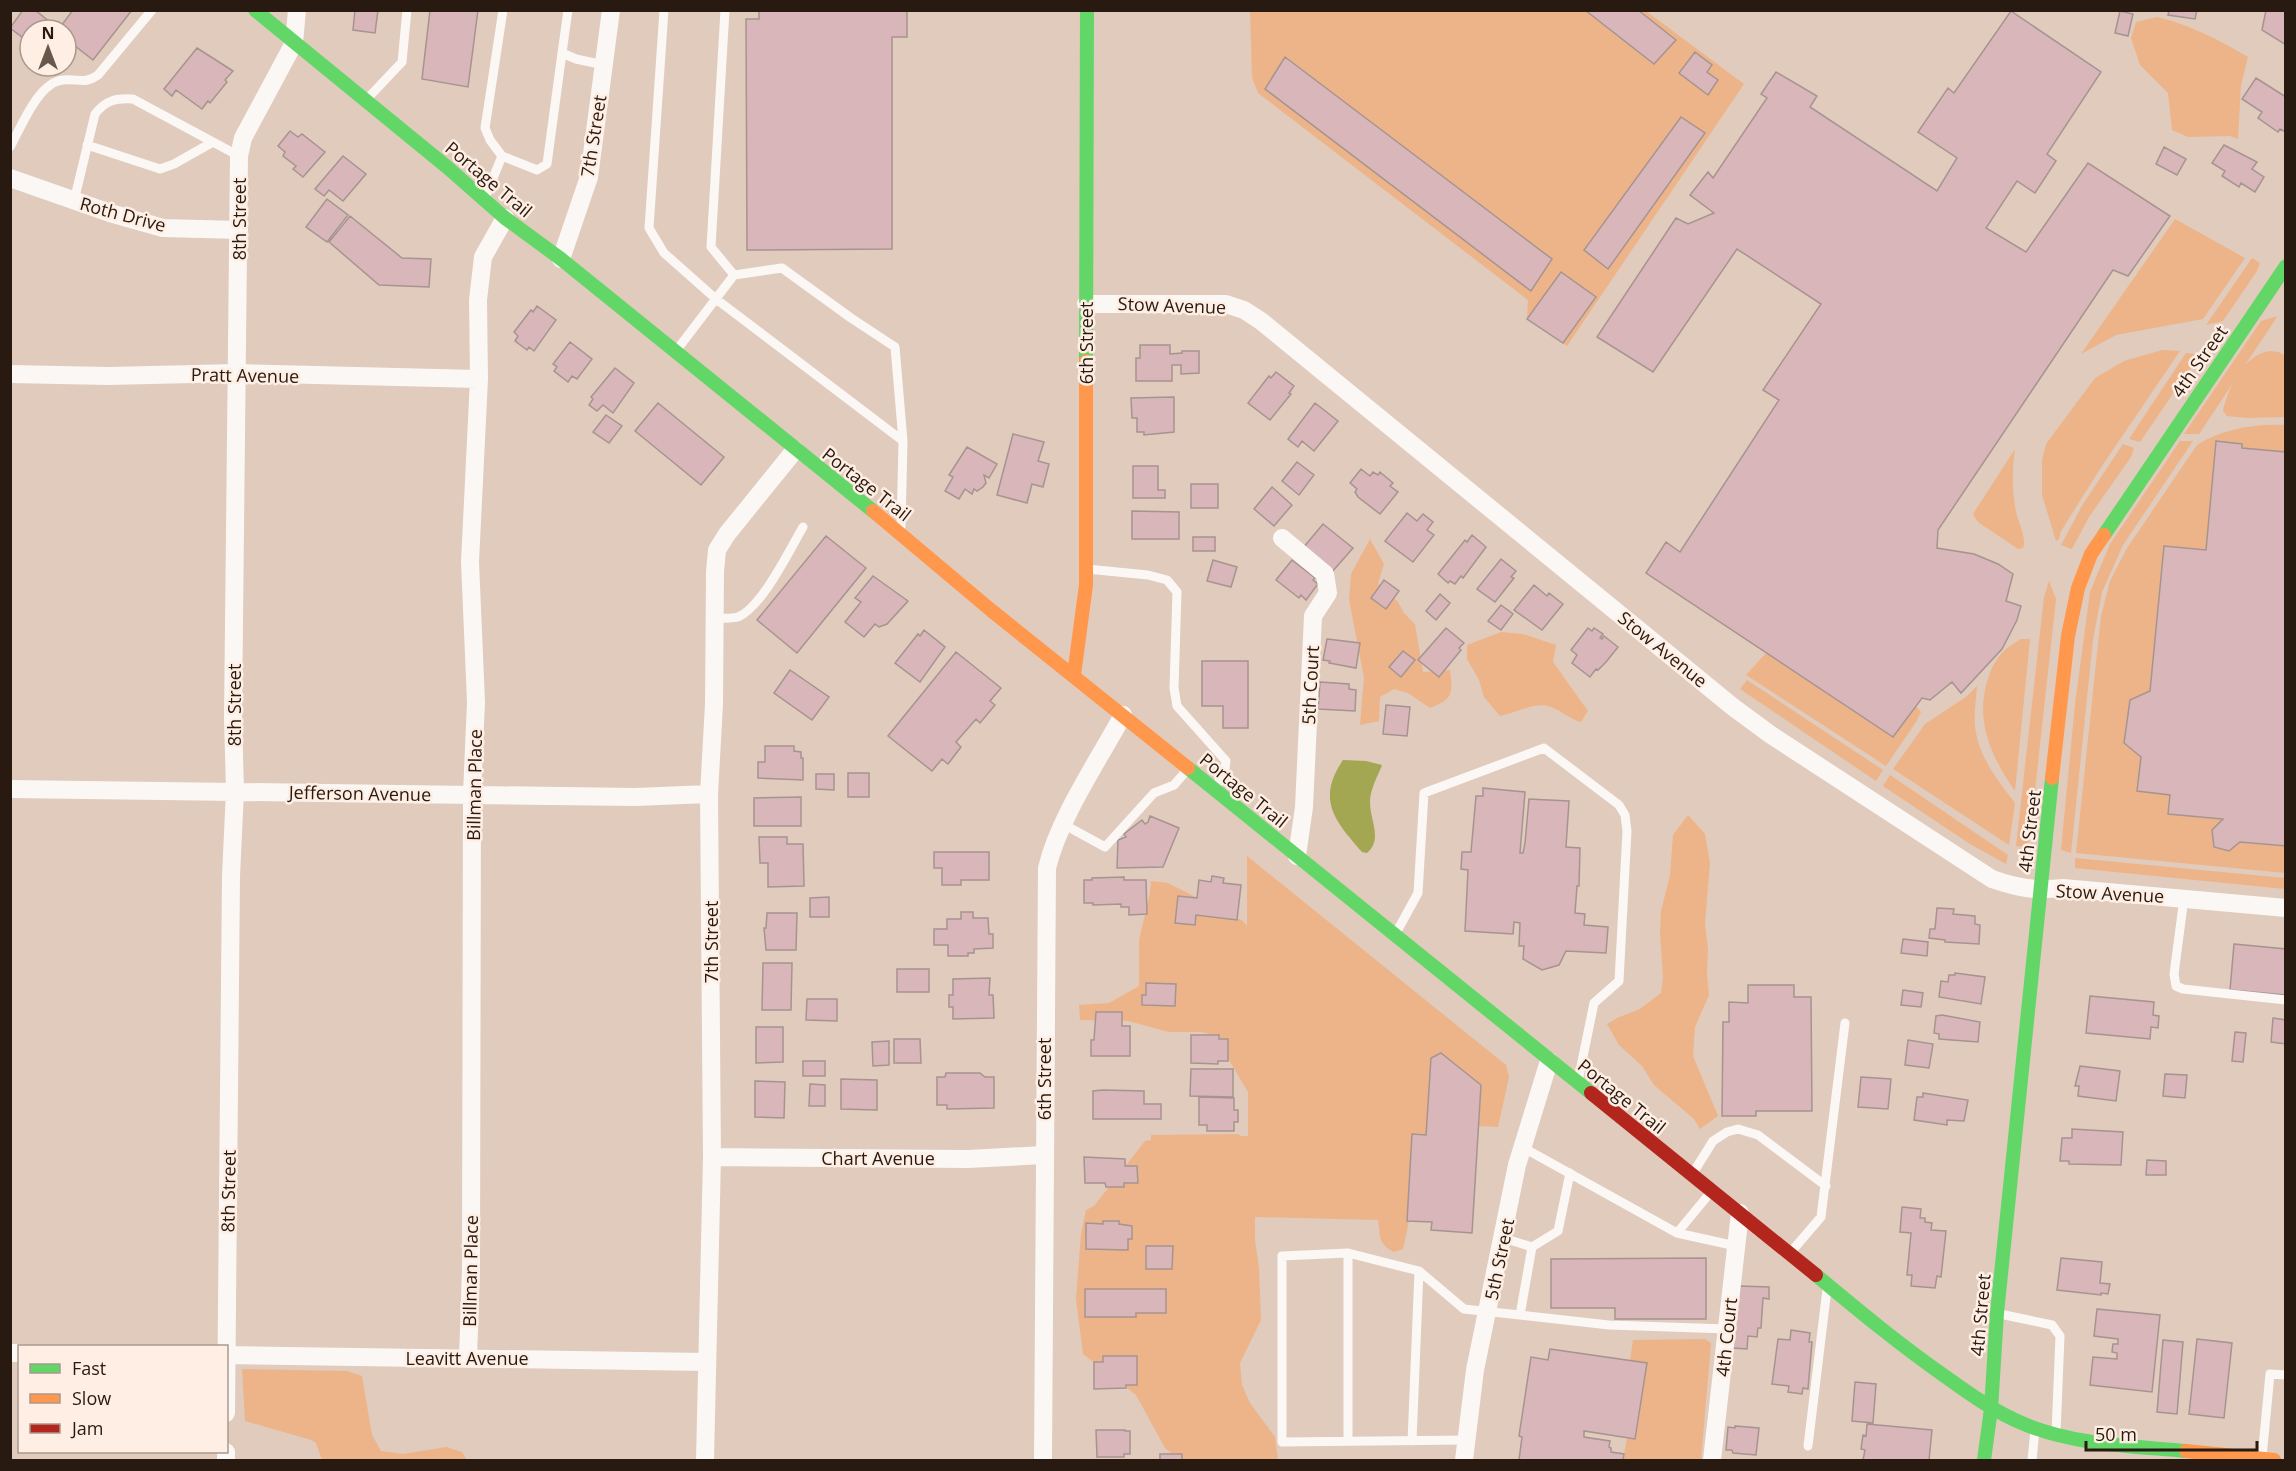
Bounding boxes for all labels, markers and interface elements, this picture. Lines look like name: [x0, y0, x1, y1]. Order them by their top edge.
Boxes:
north arrow: [18, 18, 78, 78]
text: N: [41, 22, 55, 44]
street label: 7th Street: [575, 93, 611, 179]
street label: Portage Trail: [441, 136, 537, 222]
street label: 8th Street: [227, 178, 251, 260]
street label: Roth Drive: [77, 191, 169, 237]
street label: Stow Avenue: [1117, 291, 1227, 319]
street label: 6th Street: [1074, 302, 1098, 384]
street label: 4th Street: [2165, 320, 2233, 402]
street label: Pratt Avenue: [191, 362, 299, 388]
street label: Portage Trail: [818, 442, 916, 526]
street label: Stow Avenue: [1613, 606, 1713, 692]
street label: 5th Court: [1296, 645, 1324, 725]
street label: 8th Street: [222, 664, 246, 746]
street label: Billman Place: [461, 729, 487, 841]
street label: Portage Trail: [1195, 747, 1293, 833]
street label: Jefferson Avenue: [287, 780, 431, 806]
street label: 4th Street: [2012, 788, 2046, 874]
street label: Stow Avenue: [2055, 878, 2165, 908]
street label: 7th Street: [699, 901, 723, 983]
street label: 6th Street: [1032, 1038, 1056, 1120]
street label: Portage Trail: [1573, 1053, 1671, 1139]
street label: Chart Avenue: [821, 1146, 935, 1170]
street label: 8th Street: [215, 1149, 241, 1233]
street label: Billman Place: [457, 1215, 483, 1327]
street label: 5th Street: [1479, 1216, 1519, 1302]
street label: 4th Street: [1964, 1273, 1996, 1357]
street label: 4th Court: [1710, 1296, 1742, 1378]
legend: [18, 1345, 228, 1453]
street label: Leavitt Avenue: [405, 1346, 529, 1370]
text: Fast: [72, 1356, 106, 1380]
text: Slow: [72, 1386, 111, 1410]
scale bar: [2086, 1414, 2257, 1452]
text: Jam: [70, 1416, 104, 1440]
text: 50 m: [2095, 1422, 2137, 1446]

